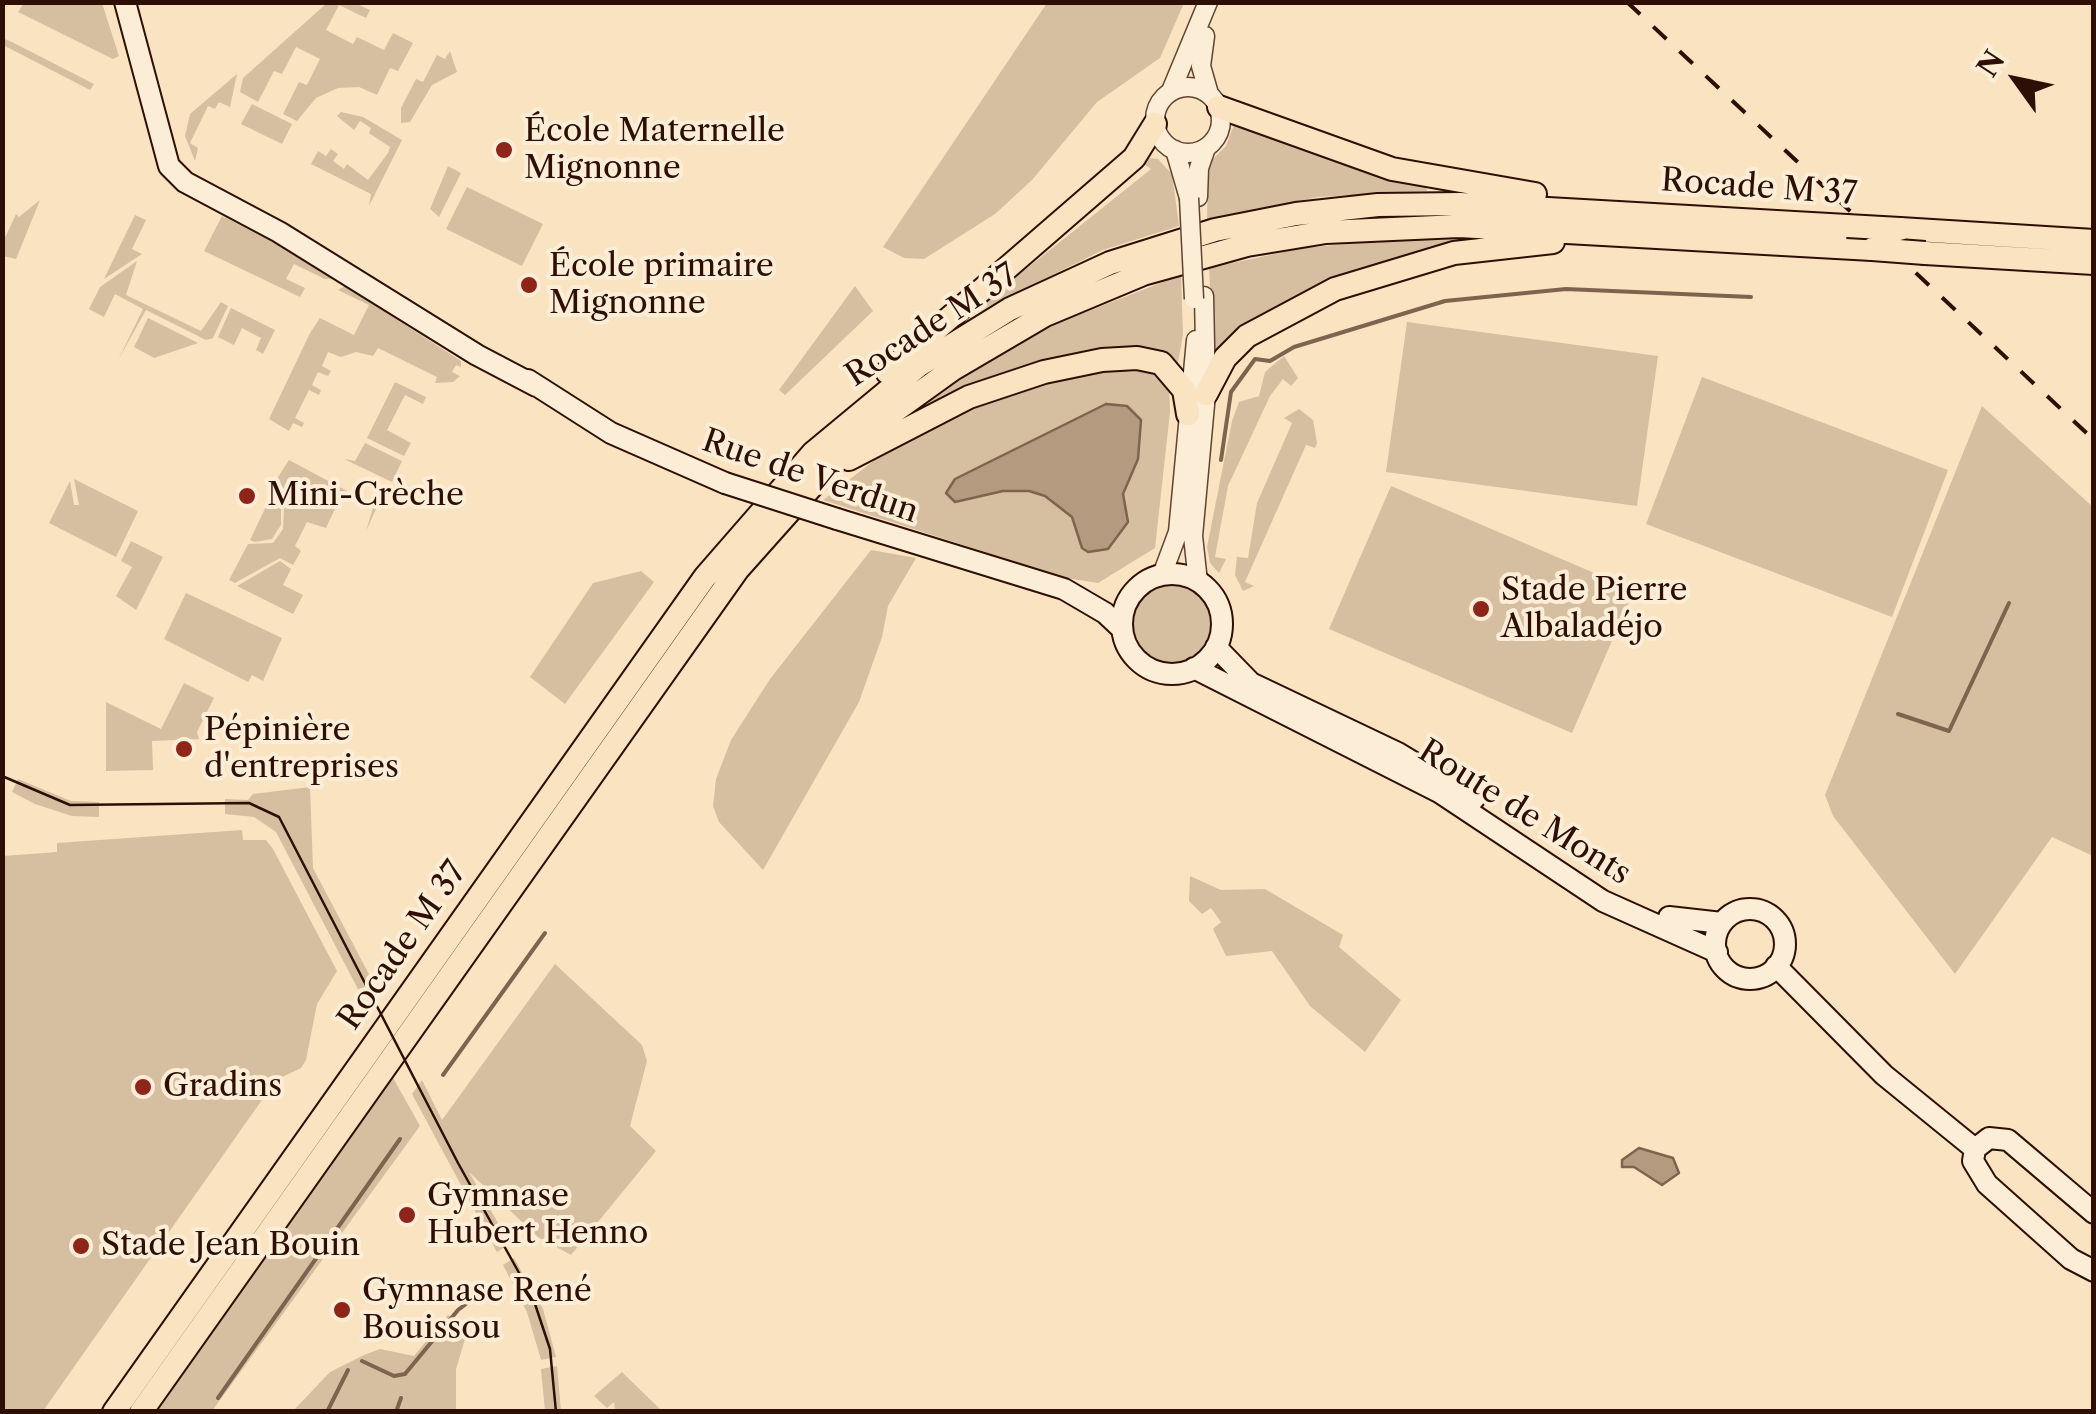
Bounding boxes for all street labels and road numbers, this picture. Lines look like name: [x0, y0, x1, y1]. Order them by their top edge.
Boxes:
street label: Rocade M 37: [1660, 162, 1858, 214]
street label: Rocade M 37: [839, 256, 1025, 396]
street label: Rue de Verdun: [697, 422, 923, 532]
street label: Route de Monts: [1411, 732, 1637, 894]
street label: Rocade M 37: [331, 854, 475, 1038]

